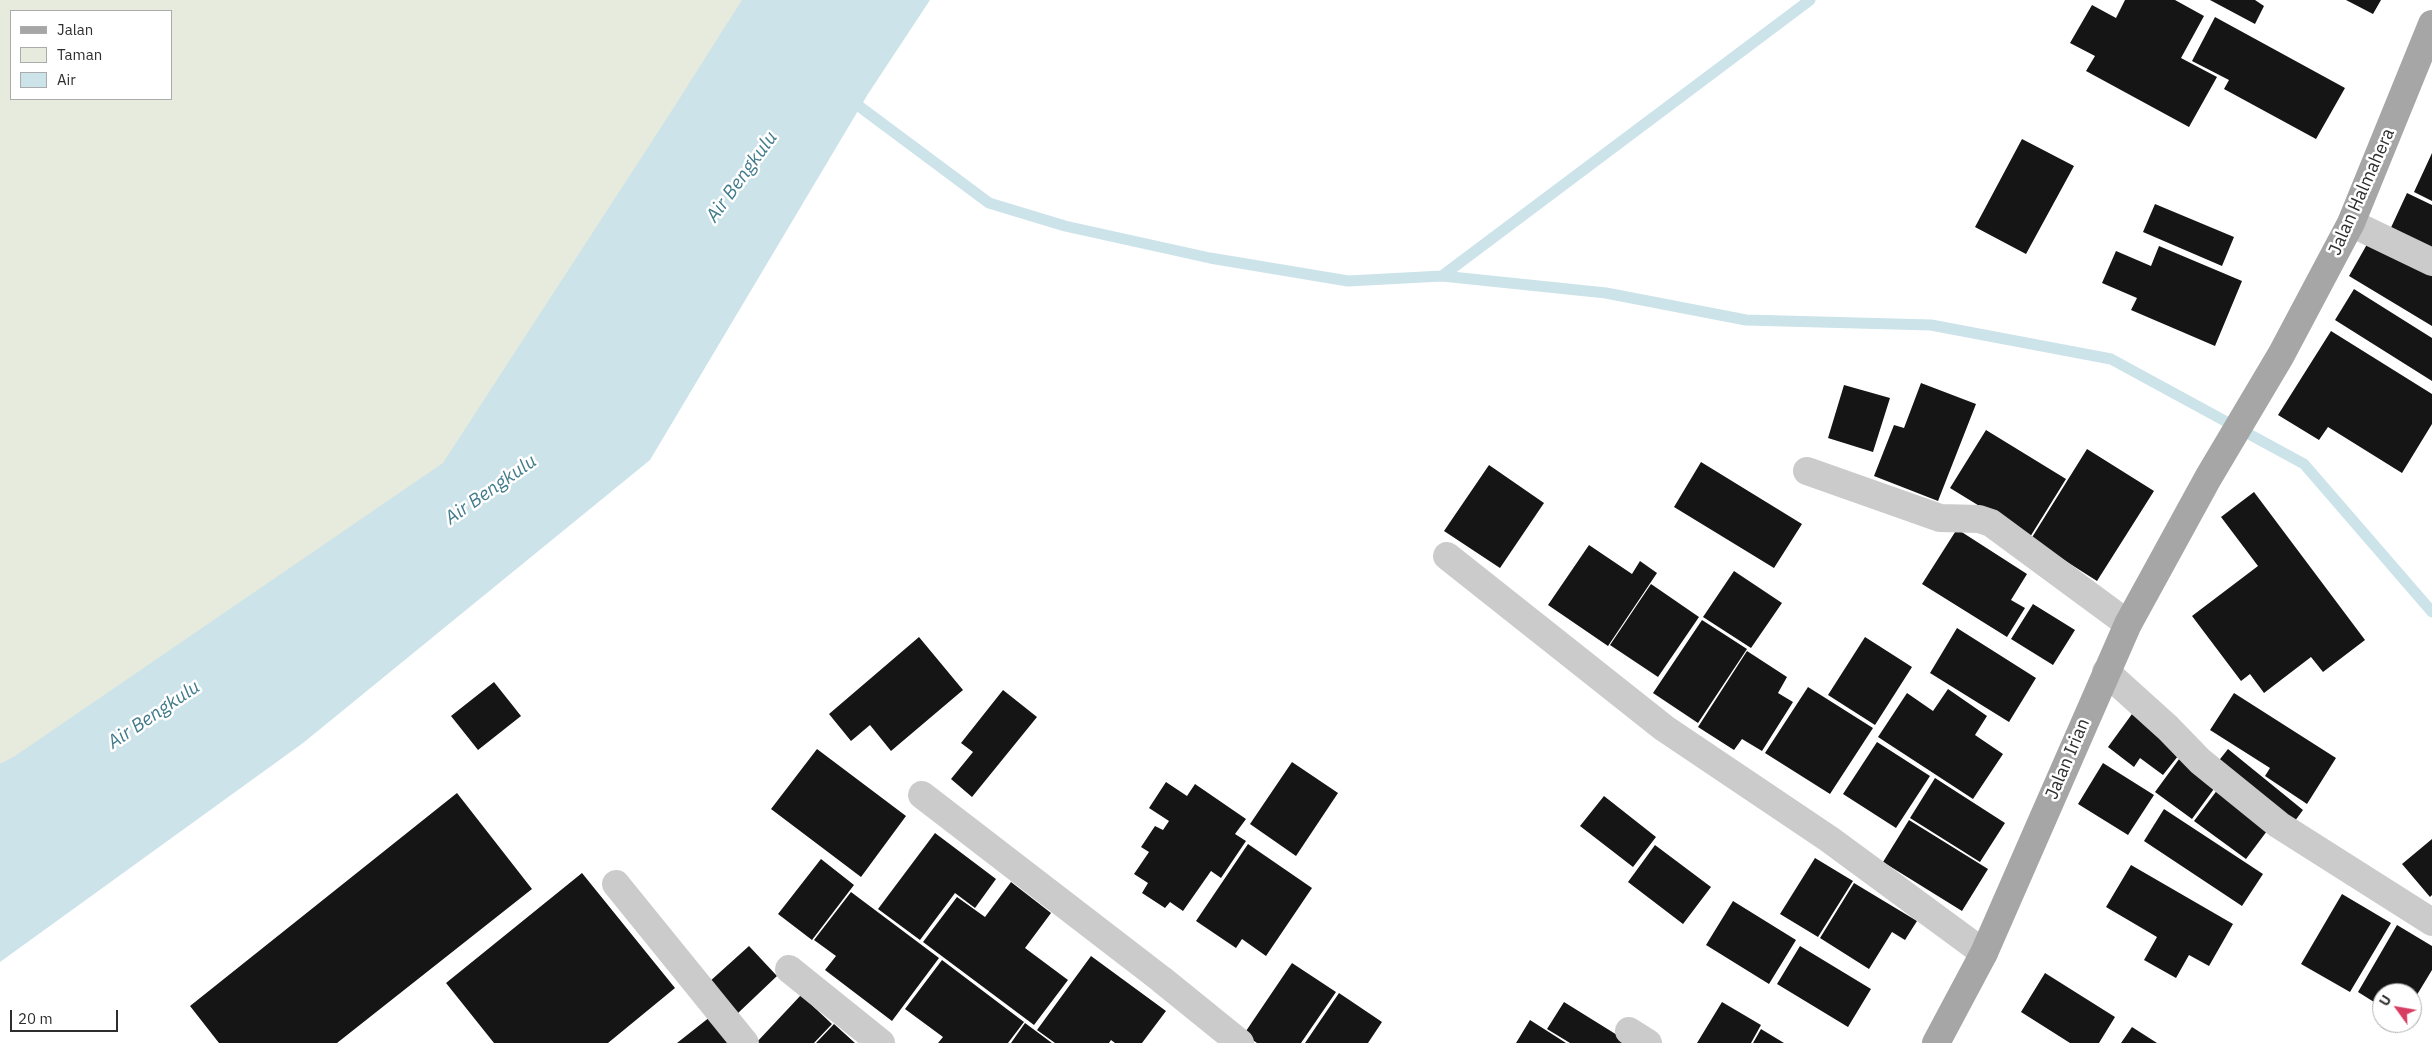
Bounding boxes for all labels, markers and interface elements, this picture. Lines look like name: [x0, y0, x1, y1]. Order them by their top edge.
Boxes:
legend: [10, 10, 172, 100]
text: Jalan: [57, 20, 93, 39]
text: Taman: [57, 45, 102, 64]
text: Air: [57, 70, 76, 89]
street label: Jalan Halmahera: [2324, 125, 2400, 259]
water label: Air Bengkulu: [702, 127, 782, 227]
water label: Air Bengkulu: [441, 450, 541, 530]
water label: Air Bengkulu: [104, 676, 204, 754]
street label: Jalan Irian: [2041, 715, 2095, 803]
north arrow: [2372, 983, 2422, 1033]
text: U: [2375, 992, 2395, 1009]
scale bar: [12, 1000, 120, 1032]
text: 20 m: [18, 1009, 53, 1028]

